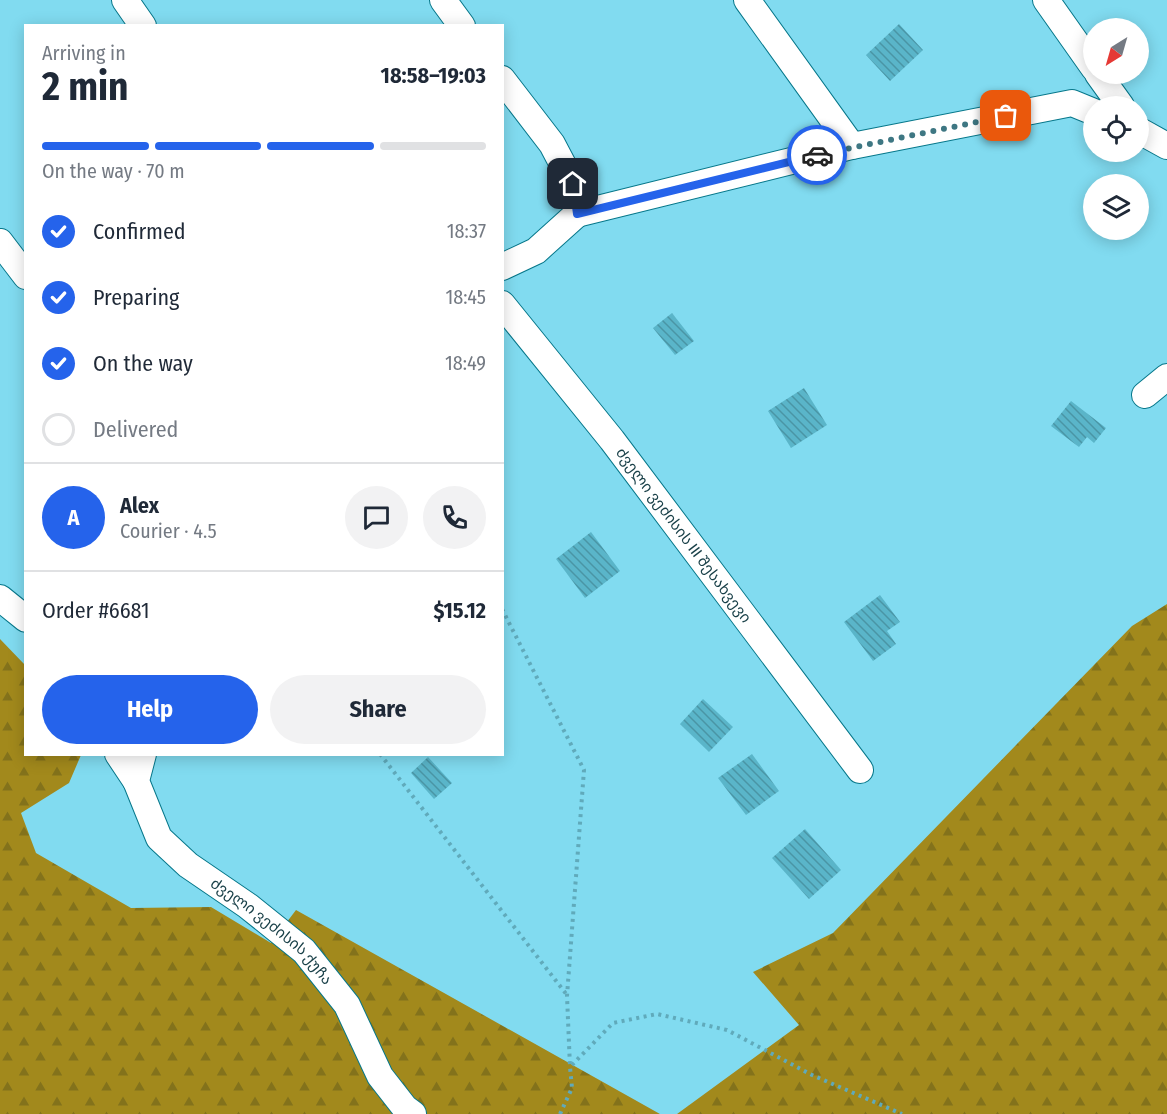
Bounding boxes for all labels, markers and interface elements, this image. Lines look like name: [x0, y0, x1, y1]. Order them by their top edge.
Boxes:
north arrow: [1083, 18, 1149, 84]
map controls: [1083, 18, 1149, 240]
text: Arriving in: [42, 41, 126, 65]
text: 18:58–19:03: [381, 62, 486, 89]
text: 2 min: [42, 64, 128, 110]
pin: [980, 90, 1031, 141]
button: locate: [1083, 96, 1149, 162]
icon: bag: [989, 99, 1022, 132]
courier: [787, 125, 847, 185]
icon: car: [801, 139, 834, 172]
pin: [547, 158, 598, 209]
text: On the way · 70 m: [42, 159, 185, 183]
icon: home: [556, 167, 589, 200]
button: layers: [1083, 174, 1149, 240]
icon: check: [42, 215, 75, 248]
text: Confirmed: [93, 218, 186, 245]
text: 18:37: [447, 219, 486, 243]
icon: check: [42, 281, 75, 314]
text: Preparing: [93, 284, 179, 311]
text: 18:45: [445, 285, 486, 309]
icon: check: [42, 347, 75, 380]
text: On the way: [93, 350, 193, 377]
text: 18:49: [445, 351, 486, 375]
text: Delivered: [93, 416, 178, 443]
street label: ძველი ვეძისის III შესახვევი: [612, 444, 755, 626]
button: chat: [345, 486, 408, 549]
button: phone: [423, 486, 486, 549]
text: Alex: [120, 492, 159, 519]
text: A: [68, 504, 79, 531]
text: Courier · 4.5: [120, 519, 217, 543]
text: Order #6681: [42, 597, 150, 624]
text: $15.12: [433, 597, 486, 624]
button: Help: [42, 675, 258, 744]
button: Share: [270, 675, 486, 744]
street label: ძველი ვეძისის ქუჩა: [207, 874, 336, 988]

